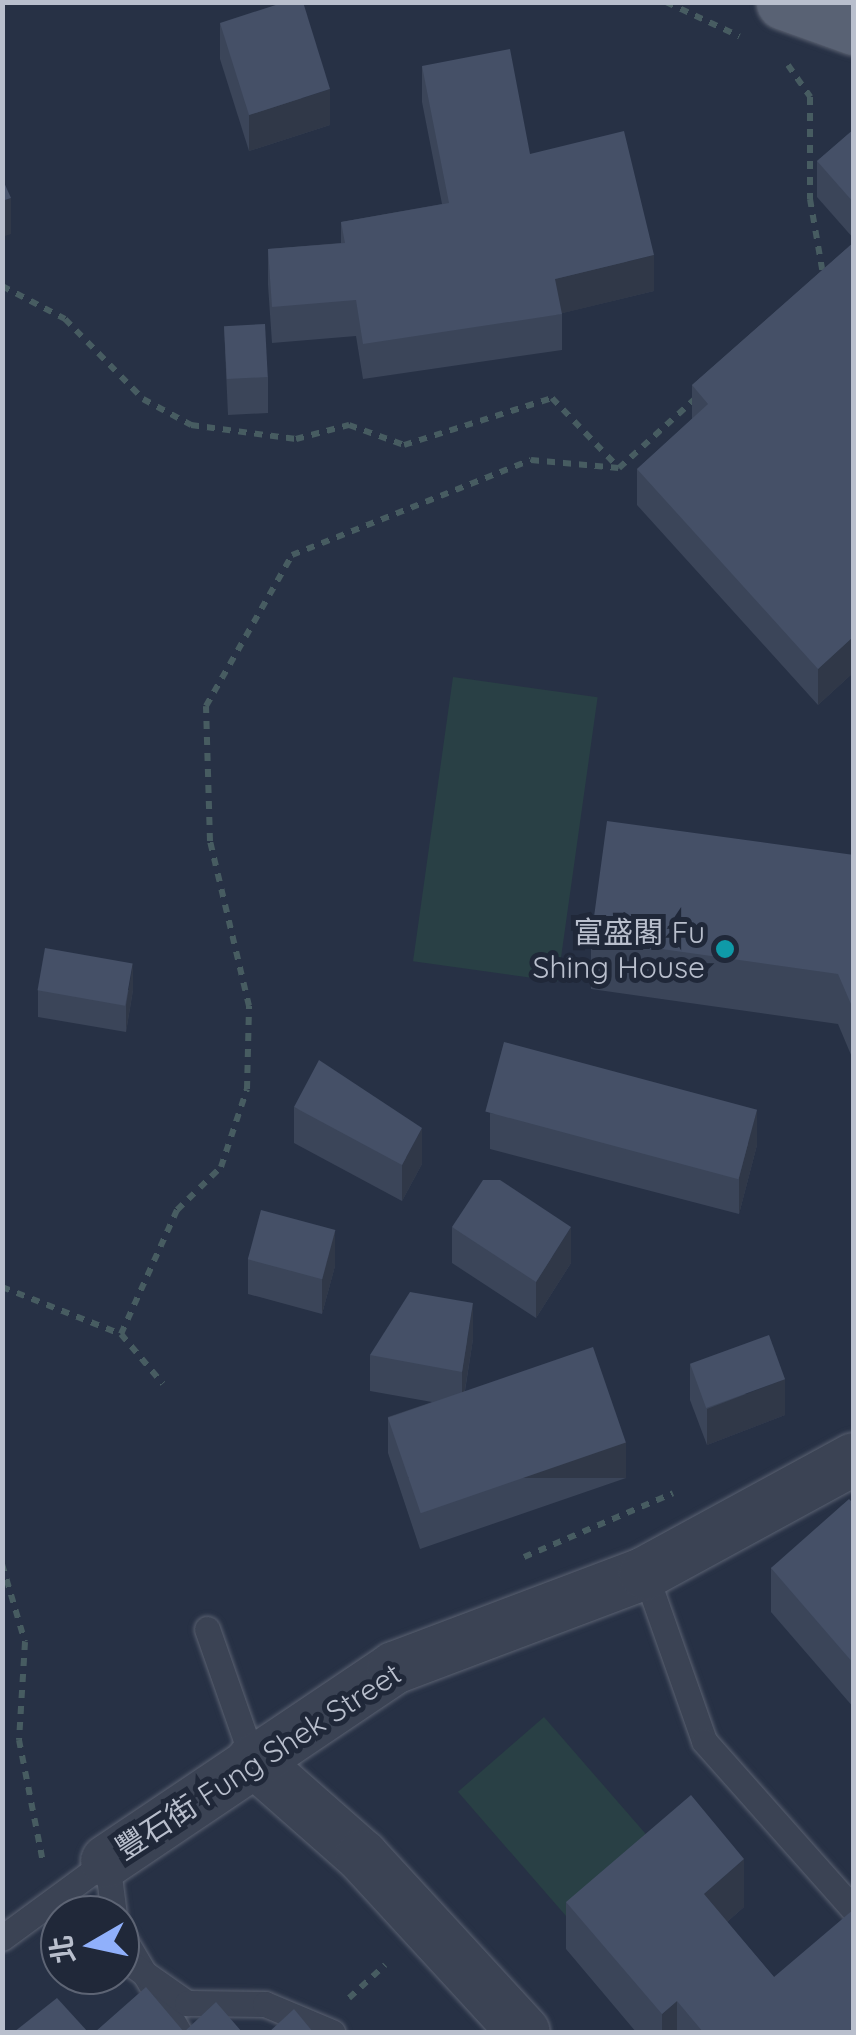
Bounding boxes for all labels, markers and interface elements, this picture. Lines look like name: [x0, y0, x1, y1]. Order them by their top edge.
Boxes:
place label: 富盛閣 Fu Shing House: [533, 914, 705, 984]
marker: 富盛閣 Fu Shing House: [714, 938, 736, 960]
street label: 豐石街 Fung Shek Street: [109, 1655, 407, 1867]
north arrow: [40, 1895, 140, 1995]
text: 北: [42, 1933, 81, 1966]

